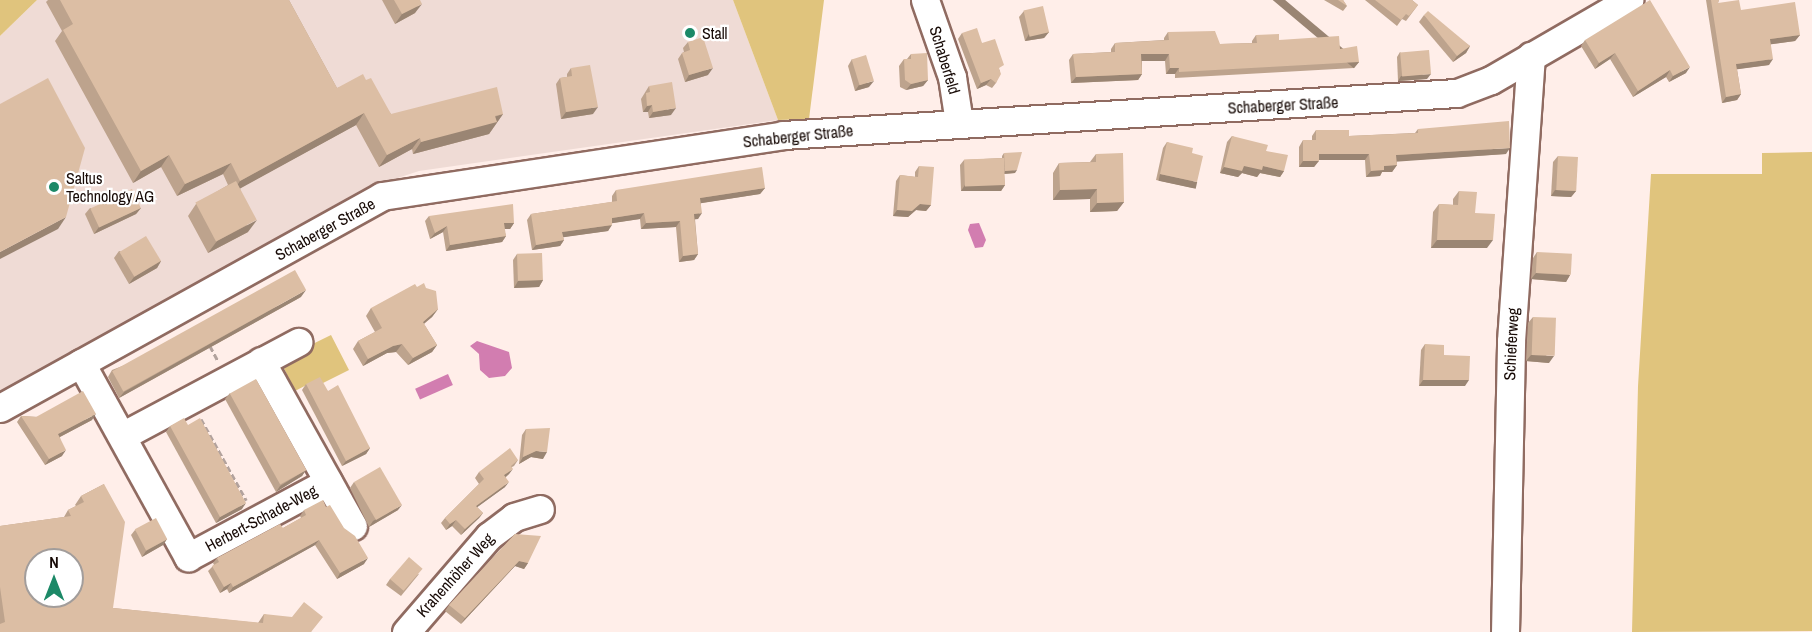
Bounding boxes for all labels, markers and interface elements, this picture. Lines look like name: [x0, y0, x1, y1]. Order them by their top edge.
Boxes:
place label: Stall: [702, 23, 728, 43]
street label: Schaberfeld: [926, 24, 964, 96]
marker: Stall: [683, 26, 697, 40]
street label: Schaberger Straße: [1227, 93, 1339, 117]
street label: Schaberger Straße: [742, 121, 854, 151]
place label: Saltus Technology AG: [66, 168, 155, 206]
marker: Saltus Technology AG: [47, 180, 61, 194]
street label: Schaberger Straße: [272, 194, 378, 264]
street label: Schieferweg: [1500, 307, 1522, 381]
street label: Herbert-Schade-Weg: [202, 480, 320, 556]
street label: Krahenhöher Weg: [412, 529, 498, 621]
north arrow: [24, 548, 84, 608]
text: N: [49, 551, 59, 573]

